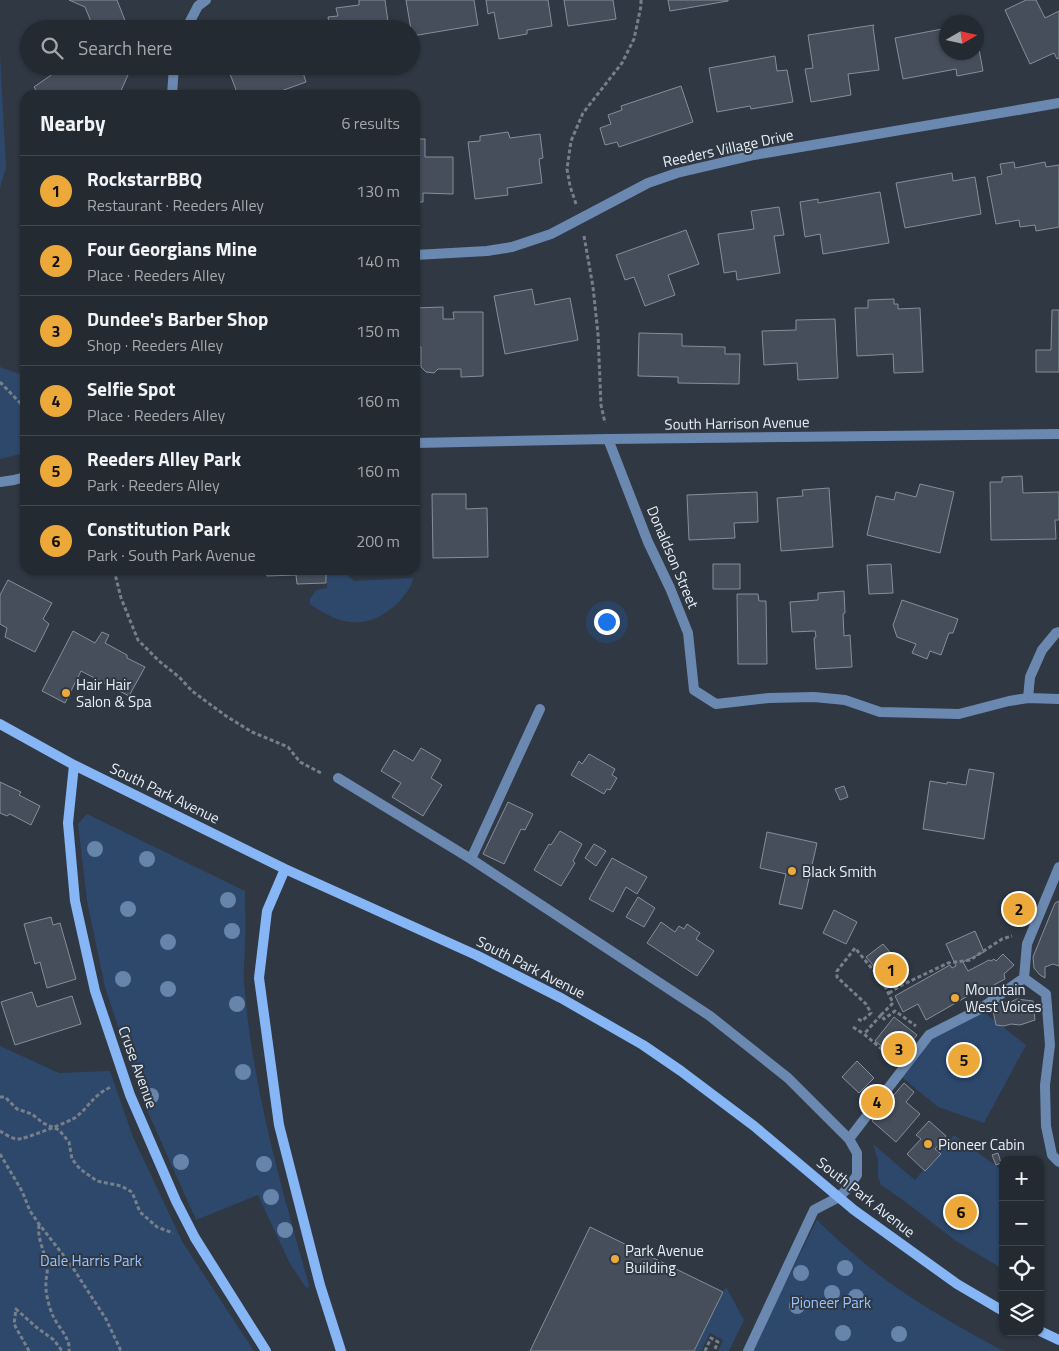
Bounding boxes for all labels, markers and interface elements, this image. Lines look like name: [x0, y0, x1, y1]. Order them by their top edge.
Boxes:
north arrow: [939, 15, 984, 60]
search box: [20, 20, 420, 75]
text: Search here: [78, 33, 172, 62]
icon: search: [38, 34, 66, 62]
text: Nearby: [40, 107, 105, 139]
text: 6 results: [341, 111, 400, 135]
street label: Reeders Village Drive: [661, 123, 795, 173]
text: RockstarrBBQ: [87, 164, 202, 193]
text: 1: [52, 179, 60, 203]
text: 130 m: [356, 179, 400, 203]
text: Restaurant · Reeders Alley: [87, 193, 264, 217]
text: Four Georgians Mine: [87, 234, 257, 263]
text: 2: [52, 249, 60, 273]
text: 140 m: [356, 249, 400, 273]
text: Place · Reeders Alley: [87, 263, 225, 287]
text: Dundee's Barber Shop: [87, 304, 268, 333]
text: 3: [52, 319, 60, 343]
text: 150 m: [356, 319, 400, 343]
text: Shop · Reeders Alley: [87, 333, 223, 357]
text: Selfie Spot: [87, 374, 175, 403]
text: 4: [52, 389, 60, 413]
text: 160 m: [356, 389, 400, 413]
text: Place · Reeders Alley: [87, 403, 225, 427]
street label: South Harrison Avenue: [664, 410, 810, 436]
text: Reeders Alley Park: [87, 444, 241, 473]
text: 5: [52, 459, 60, 483]
text: 160 m: [356, 459, 400, 483]
text: Park · Reeders Alley: [87, 473, 220, 497]
street label: Donaldson Street: [641, 502, 705, 613]
text: Constitution Park: [87, 514, 230, 543]
text: 6: [52, 529, 60, 553]
text: 200 m: [356, 529, 400, 553]
text: Park · South Park Avenue: [87, 543, 256, 567]
your location: [594, 609, 620, 635]
place label: Hair Hair Salon & Spa: [76, 673, 152, 713]
marker: Hair Hair Salon & Spa: [60, 687, 72, 699]
street label: South Park Avenue: [106, 756, 224, 830]
place label: Black Smith: [802, 860, 877, 883]
marker: Black Smith: [786, 865, 798, 877]
pin: 2: [1003, 890, 1035, 928]
street label: South Park Avenue: [473, 930, 589, 1004]
pin: 1: [875, 951, 907, 989]
place label: Mountain West Voices: [965, 978, 1042, 1018]
marker: Mountain West Voices: [949, 992, 961, 1004]
street label: Cruse Avenue: [112, 1023, 164, 1111]
pin: 3: [883, 1030, 915, 1068]
pin: 5: [948, 1041, 980, 1079]
pin: 4: [861, 1083, 893, 1121]
place label: Pioneer Cabin: [938, 1133, 1025, 1156]
marker: Pioneer Cabin: [922, 1138, 934, 1150]
street label: South Park Avenue: [812, 1151, 920, 1243]
map controls: [999, 1156, 1044, 1336]
button: +: [999, 1156, 1044, 1201]
pin: 6: [945, 1193, 977, 1231]
button: −: [999, 1201, 1044, 1246]
place label: Park Avenue Building: [625, 1239, 704, 1279]
button: locate: [999, 1246, 1044, 1291]
park label: Dale Harris Park: [40, 1249, 142, 1272]
marker: Park Avenue Building: [609, 1253, 621, 1265]
park label: Pioneer Park: [791, 1291, 871, 1314]
button: layers: [999, 1291, 1044, 1336]

